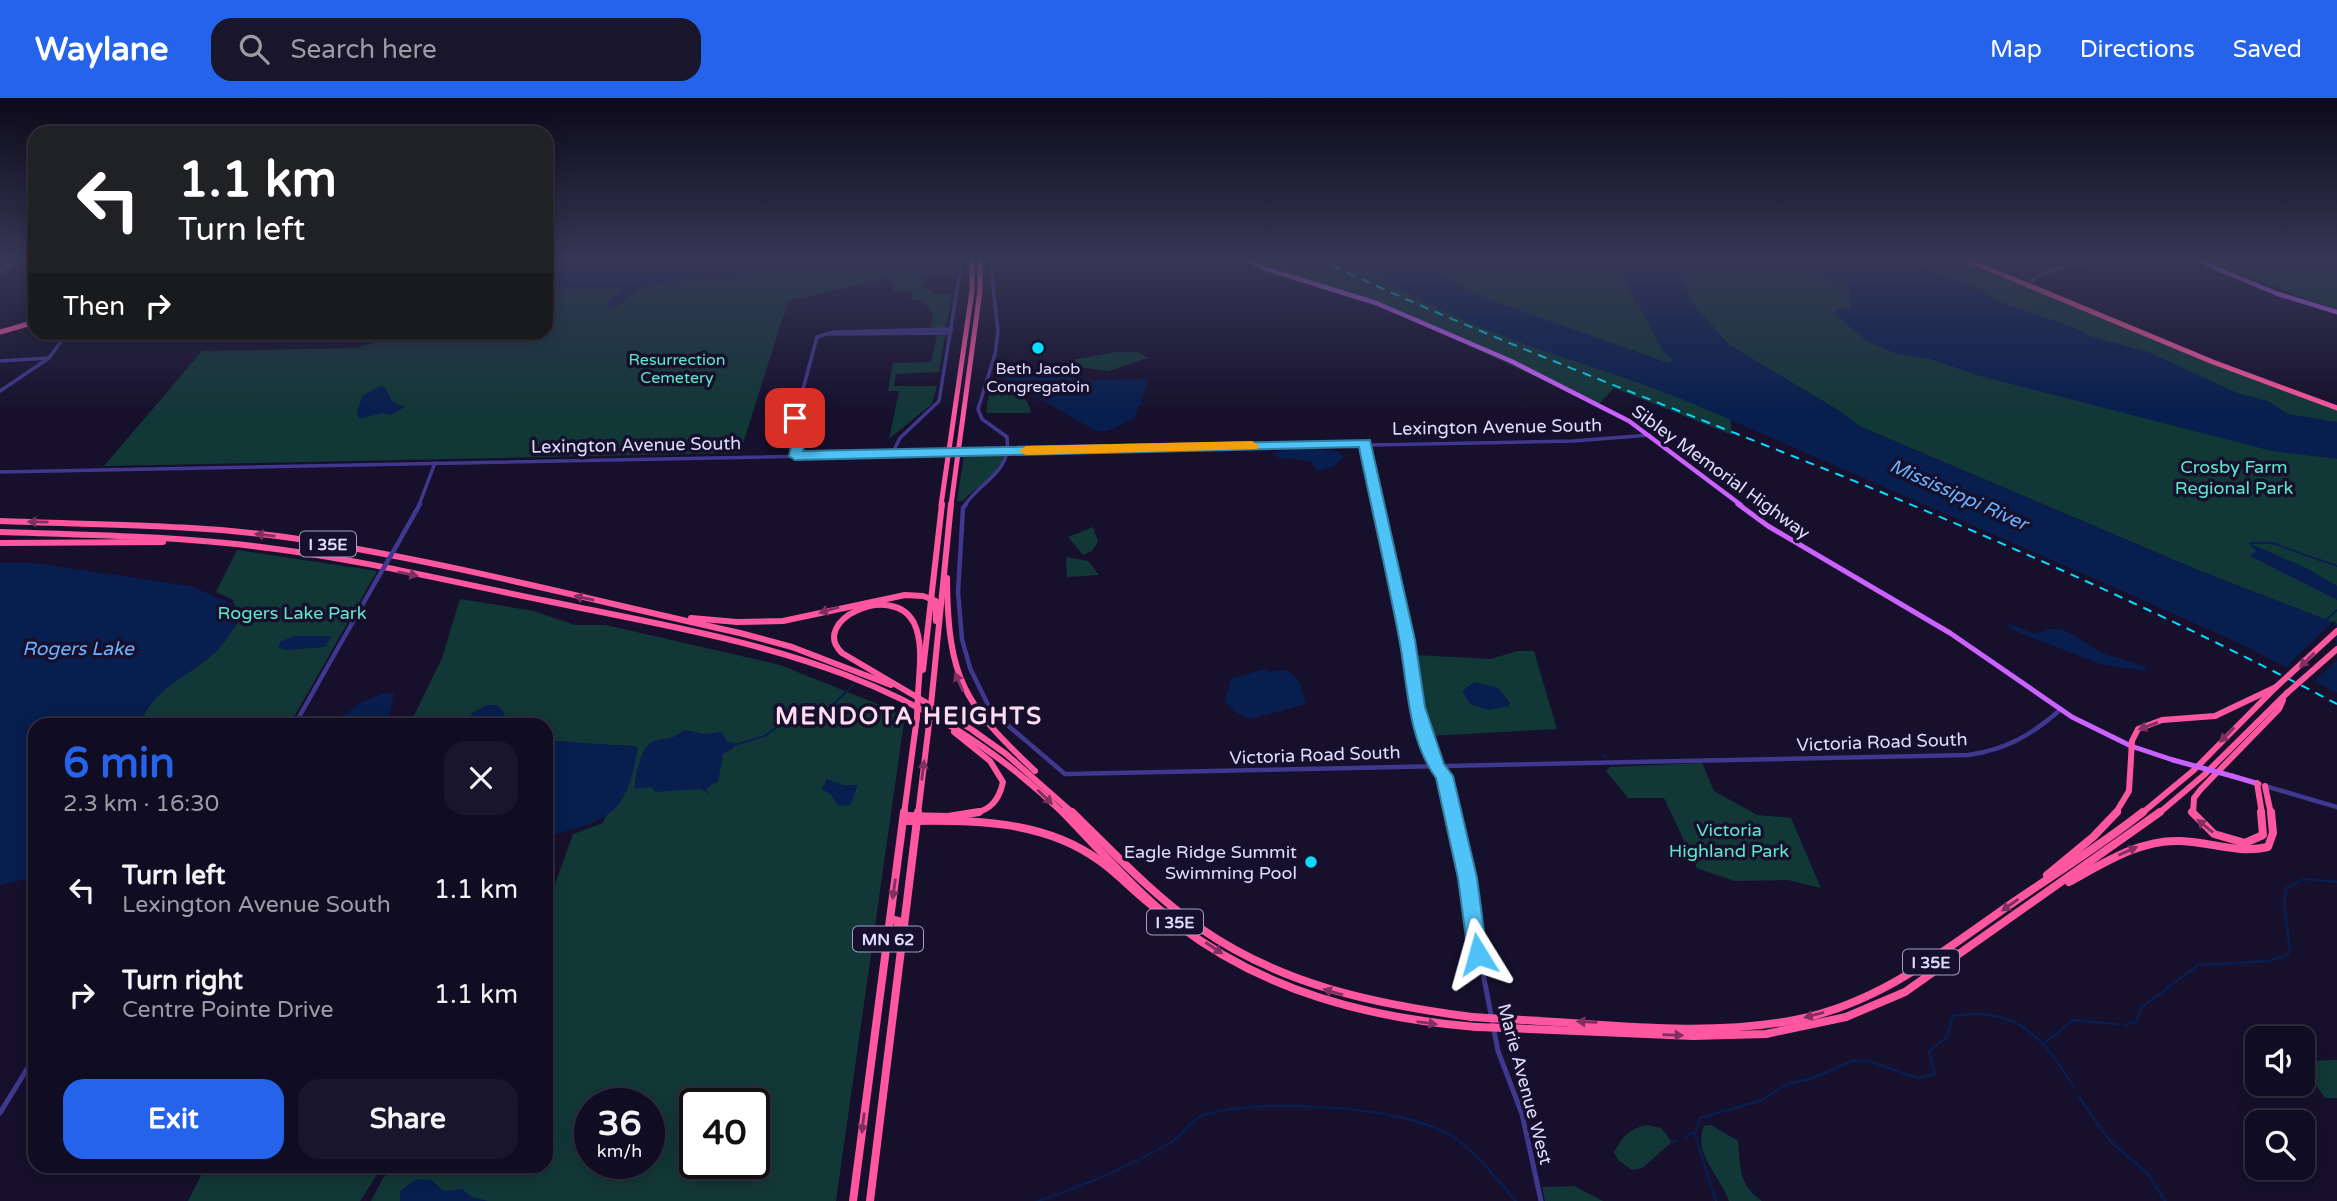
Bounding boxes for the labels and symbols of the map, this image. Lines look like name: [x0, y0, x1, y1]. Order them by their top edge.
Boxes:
marker: Beth Jacob Congregatoin: [1030, 340, 1046, 356]
park label: Resurrection Cemetery: [628, 350, 726, 388]
place label: Beth Jacob Congregatoin: [986, 359, 1090, 397]
pin: [765, 388, 825, 448]
street label: Sibley Memorial Highway: [1628, 400, 1815, 544]
street label: Lexington Avenue South: [1392, 414, 1602, 440]
street label: Lexington Avenue South: [531, 432, 741, 458]
water label: Mississippi River: [1886, 455, 2033, 536]
park label: Crosby Farm Regional Park: [2175, 456, 2293, 499]
one-way arrow: [27, 516, 49, 528]
one-way arrow: [254, 530, 276, 541]
road number: I 35E: [300, 532, 356, 556]
one-way arrow: [397, 568, 419, 579]
one-way arrow: [573, 593, 595, 604]
park label: Rogers Lake Park: [218, 602, 367, 624]
one-way arrow: [819, 606, 840, 616]
water label: Rogers Lake: [22, 638, 135, 660]
one-way arrow: [2299, 652, 2316, 668]
one-way arrow: [953, 671, 964, 692]
district label: MENDOTA HEIGHTS: [775, 702, 1043, 731]
one-way arrow: [2138, 721, 2159, 732]
one-way arrow: [2219, 727, 2236, 744]
street label: Victoria Road South: [1796, 728, 1968, 756]
street label: Victoria Road South: [1229, 741, 1401, 769]
one-way arrow: [918, 759, 929, 781]
one-way arrow: [1036, 788, 1053, 804]
park label: Victoria Highland Park: [1669, 819, 1789, 862]
one-way arrow: [2197, 819, 2215, 834]
place label: Eagle Ridge Summit Swimming Pool: [1124, 841, 1297, 884]
one-way arrow: [2118, 845, 2138, 857]
marker: Eagle Ridge Summit Swimming Pool: [1303, 854, 1319, 870]
one-way arrow: [888, 878, 899, 900]
one-way arrow: [2001, 898, 2019, 912]
road number: I 35E: [1147, 909, 1203, 934]
position arrow: [1441, 917, 1515, 991]
road number: MN 62: [853, 926, 923, 952]
one-way arrow: [1204, 942, 1224, 955]
road number: I 35E: [1903, 950, 1959, 974]
one-way arrow: [1322, 986, 1344, 997]
street label: Marie Avenue West: [1493, 1001, 1557, 1167]
one-way arrow: [1802, 1010, 1824, 1021]
one-way arrow: [1576, 1017, 1598, 1028]
one-way arrow: [1416, 1018, 1438, 1029]
one-way arrow: [1662, 1029, 1684, 1040]
speed limit sign: 40: [679, 1088, 770, 1179]
one-way arrow: [858, 1112, 869, 1134]

